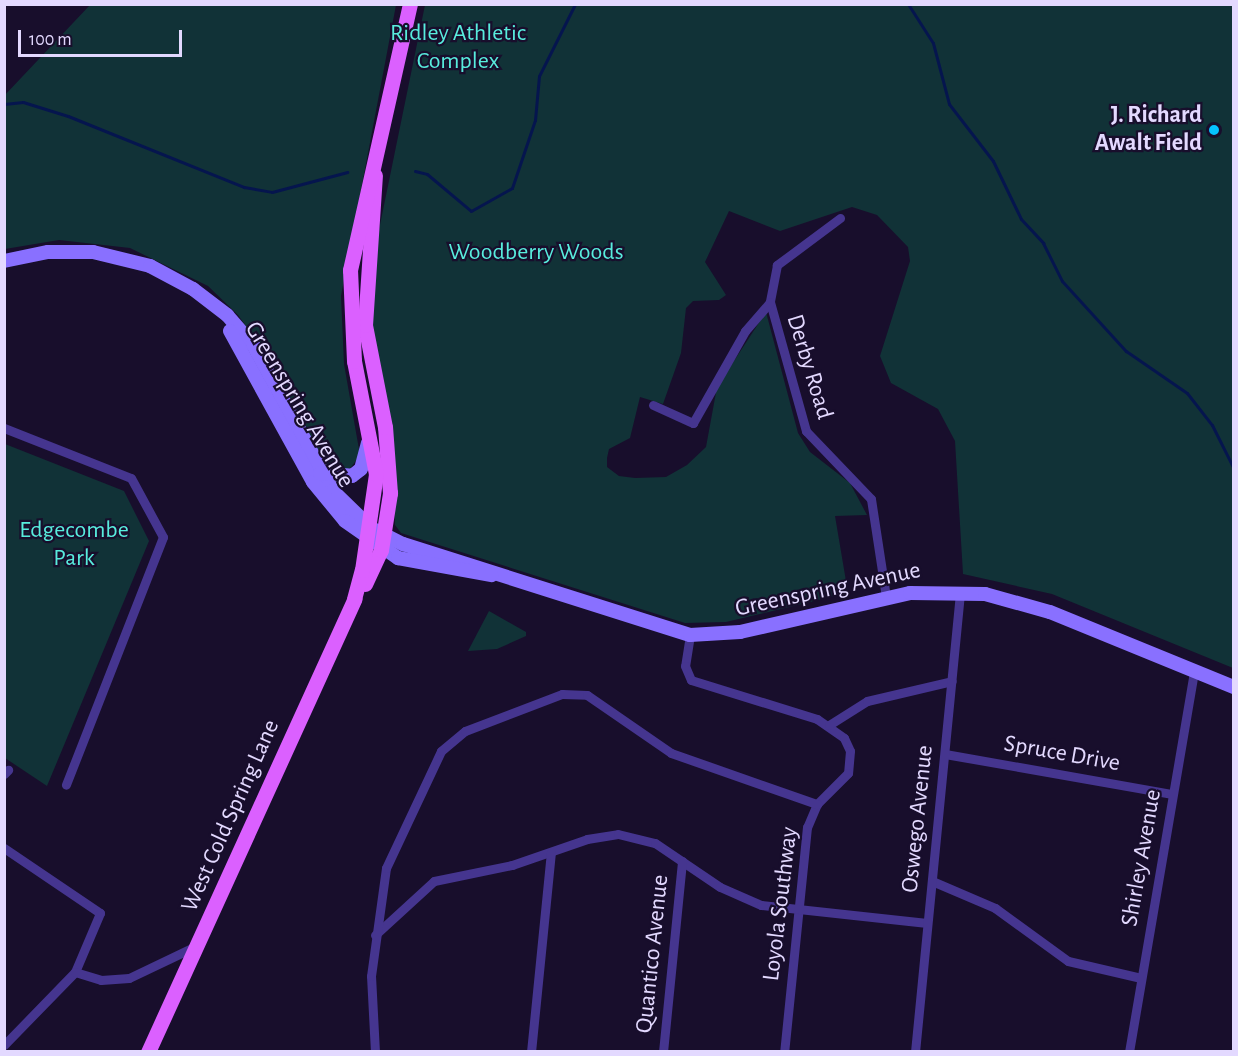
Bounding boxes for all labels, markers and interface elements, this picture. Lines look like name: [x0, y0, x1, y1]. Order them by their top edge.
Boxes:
scale bar: [21, 18, 184, 56]
park label: Ridley Athletic Complex: [390, 20, 526, 76]
text: 100 m: [29, 31, 72, 49]
place label: J. Richard Awalt Field: [1095, 102, 1202, 158]
marker: J. Richard Awalt Field: [1207, 123, 1221, 137]
park label: Woodberry Woods: [448, 239, 624, 267]
street label: Derby Road: [779, 311, 839, 423]
street label: Greenspring Avenue: [238, 317, 360, 493]
park label: Edgecombe Park: [19, 517, 129, 573]
street label: Greenspring Avenue: [733, 556, 923, 624]
street label: West Cold Spring Lane: [176, 715, 286, 917]
street label: Spruce Drive: [1002, 730, 1122, 778]
street label: Oswego Avenue: [896, 744, 940, 894]
street label: Shirley Avenue: [1116, 787, 1168, 929]
street label: Loyola Southway: [757, 825, 805, 983]
street label: Quantico Avenue: [630, 873, 676, 1035]

